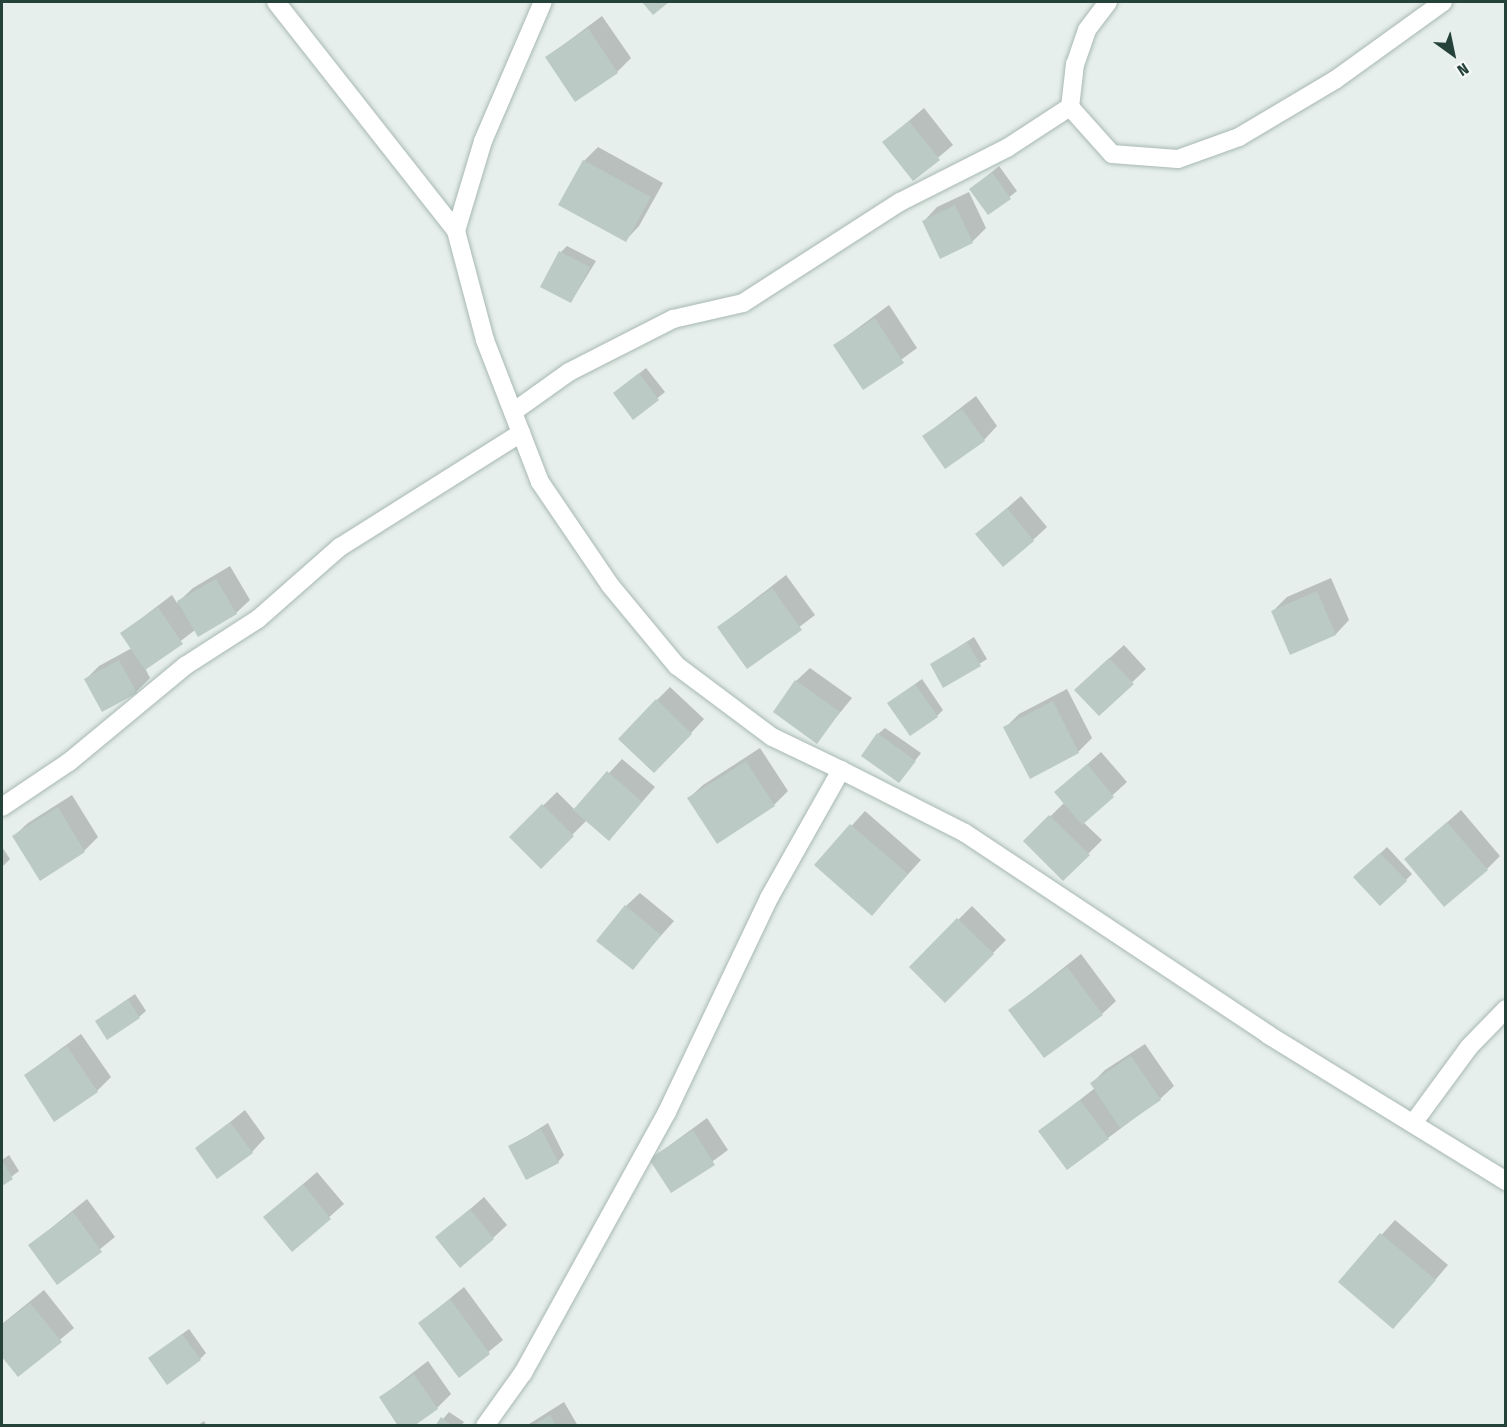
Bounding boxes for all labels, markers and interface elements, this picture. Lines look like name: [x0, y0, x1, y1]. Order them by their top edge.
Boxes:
north arrow: [1423, 24, 1483, 84]
text: N: [1454, 59, 1472, 80]

